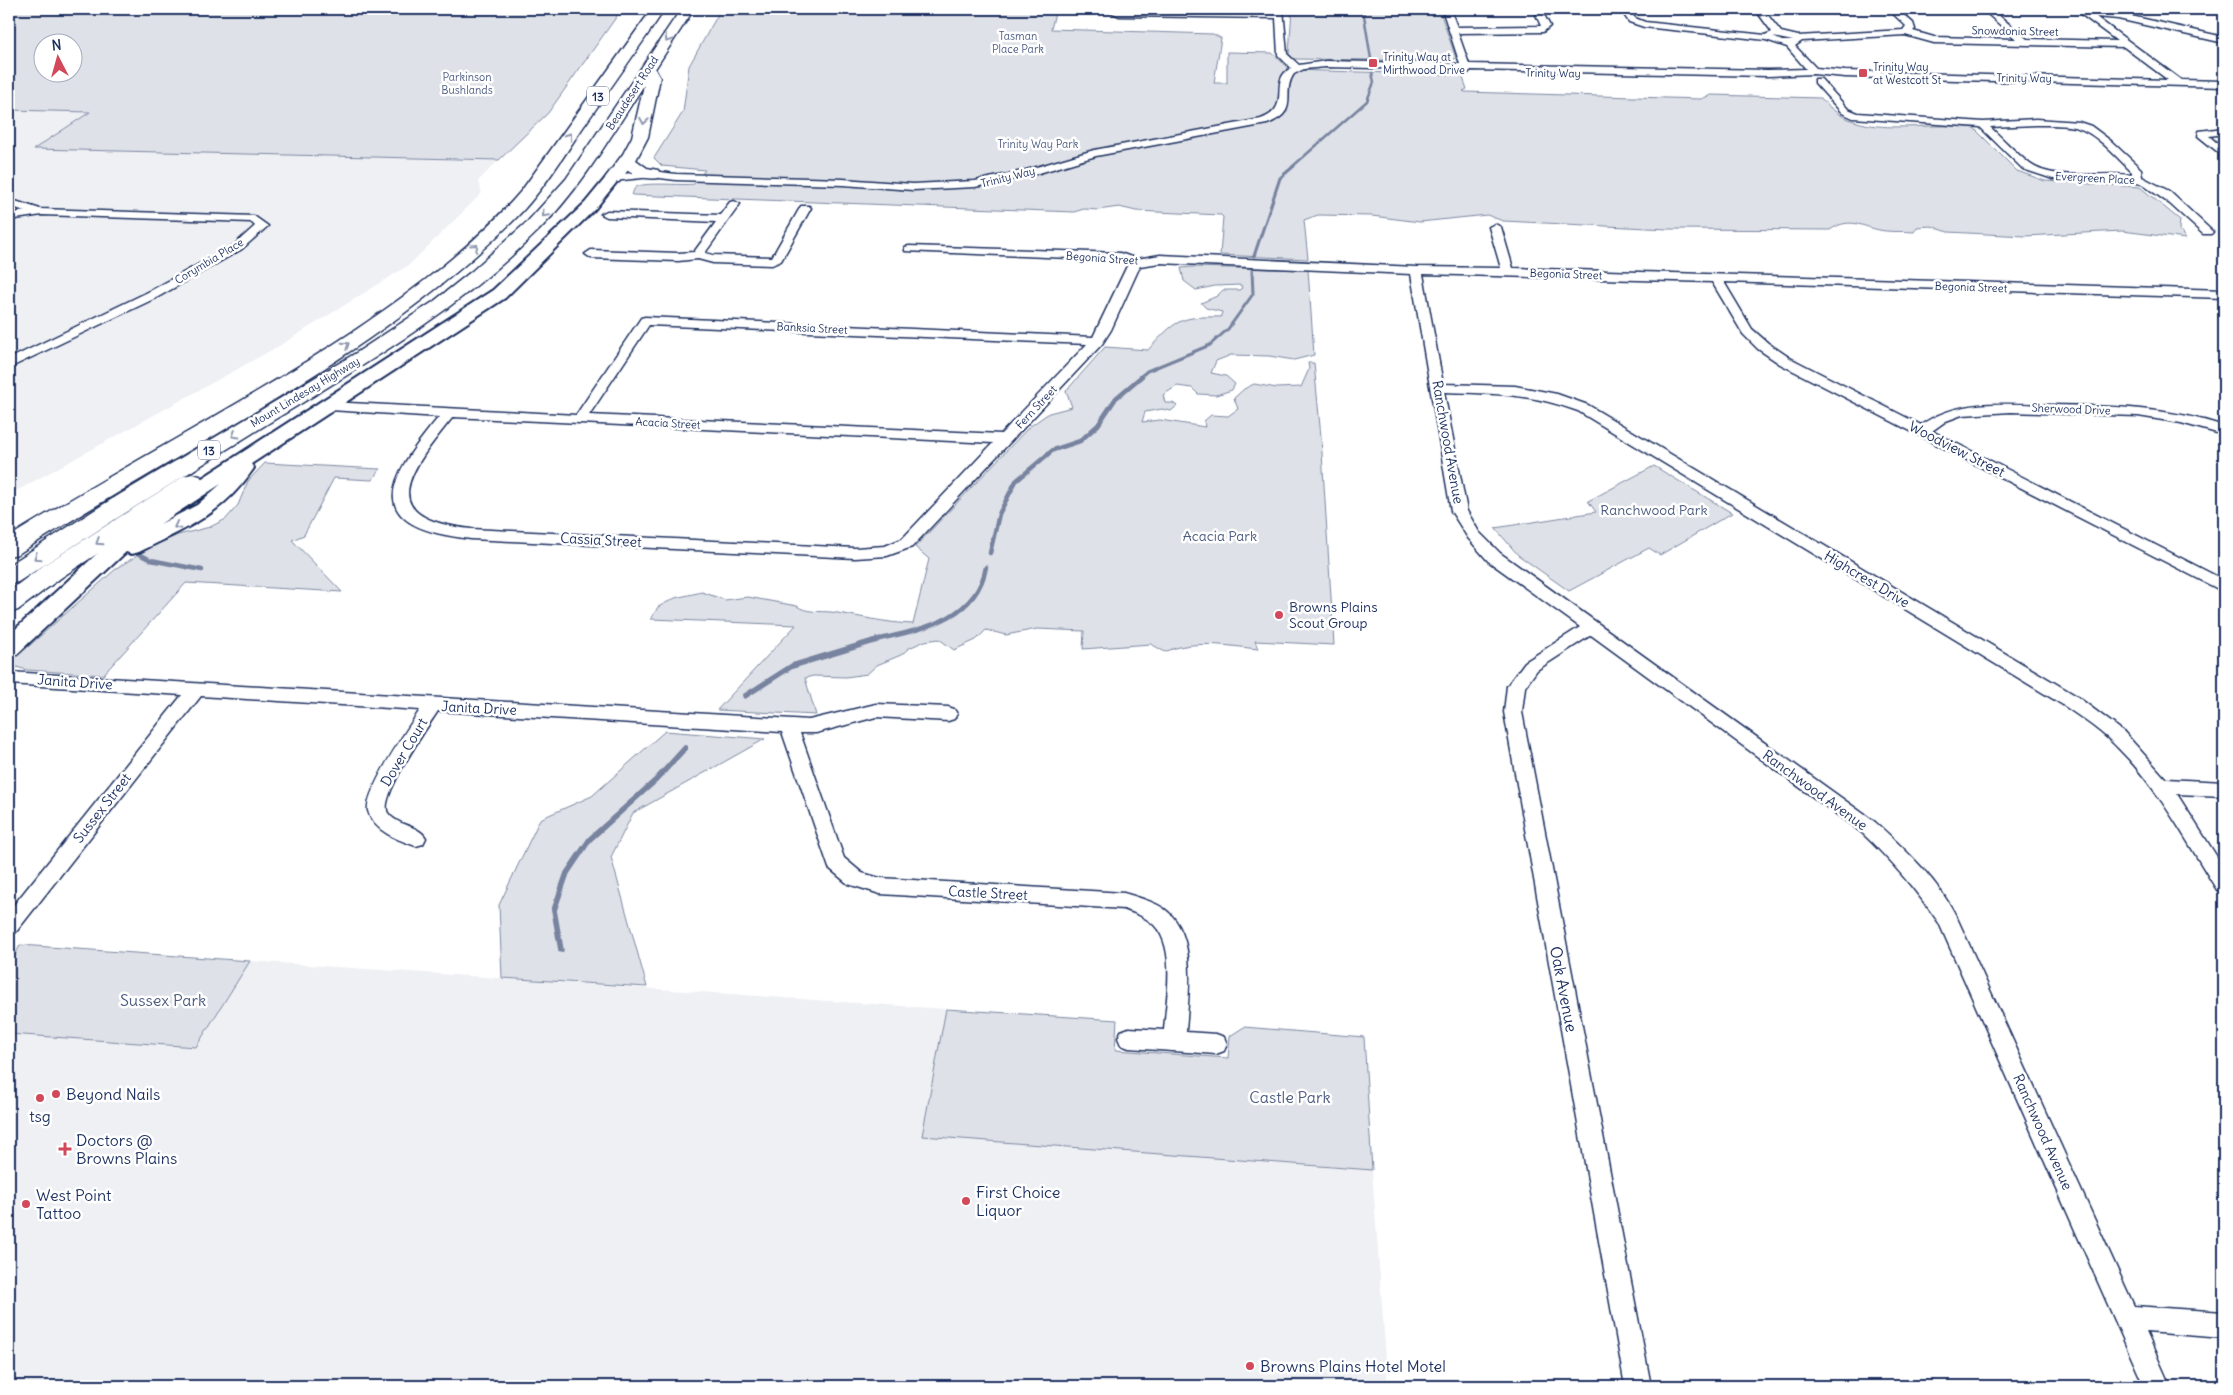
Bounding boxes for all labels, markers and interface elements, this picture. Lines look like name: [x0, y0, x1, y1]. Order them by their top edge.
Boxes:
street label: Snowdonia Street: [1971, 23, 2059, 39]
park label: Tasman Place Park: [992, 29, 1044, 56]
north arrow: [32, 32, 82, 82]
one-way arrow: [664, 33, 674, 42]
text: N: [51, 36, 62, 55]
place label: Trinity Way at Mirthwood Drive: [1383, 50, 1465, 77]
street label: Beaudesert Road: [603, 53, 661, 133]
marker: Trinity Way at Mirthwood Drive: [1367, 57, 1379, 69]
place label: Trinity Way at Westcott St: [1873, 60, 1941, 87]
street label: Trinity Way: [1525, 66, 1581, 80]
marker: Trinity Way at Westcott St: [1857, 67, 1869, 79]
park label: Parkinson Bushlands: [441, 70, 493, 97]
street label: Trinity Way: [1996, 71, 2052, 85]
road number: 13: [587, 86, 609, 105]
one-way arrow: [639, 117, 650, 125]
one-way arrow: [563, 132, 572, 142]
park label: Trinity Way Park: [998, 137, 1079, 151]
street label: Trinity Way: [979, 163, 1037, 191]
street label: Evergreen Place: [2055, 169, 2135, 187]
one-way arrow: [542, 208, 551, 217]
street label: Corymbia Place: [172, 235, 246, 287]
one-way arrow: [470, 244, 479, 253]
street label: Begonia Street: [1065, 248, 1139, 268]
street label: Begonia Street: [1530, 266, 1603, 282]
street label: Begonia Street: [1935, 279, 2008, 295]
street label: Banksia Street: [776, 319, 848, 337]
one-way arrow: [340, 342, 349, 351]
street label: Mount Lindesay Highway: [248, 354, 362, 430]
street label: Ranchwood Avenue: [1428, 379, 1468, 505]
street label: Fern Street: [1012, 382, 1060, 432]
street label: Sherwood Drive: [2031, 401, 2111, 417]
street label: Acacia Street: [635, 414, 701, 432]
street label: Woodview Street: [1906, 417, 2008, 481]
one-way arrow: [232, 429, 241, 439]
road number: 13: [198, 440, 220, 460]
park label: Ranchwood Park: [1600, 501, 1708, 519]
one-way arrow: [173, 520, 182, 530]
park label: Acacia Park: [1183, 527, 1257, 545]
street label: Cassia Street: [560, 529, 643, 551]
one-way arrow: [96, 535, 105, 545]
street label: Highcrest Drive: [1821, 546, 1913, 612]
one-way arrow: [34, 551, 43, 560]
place label: Browns Plains Scout Group: [1289, 598, 1378, 632]
marker: Browns Plains Scout Group: [1273, 609, 1285, 621]
street label: Janita Drive: [37, 670, 113, 694]
street label: Janita Drive: [441, 697, 517, 719]
street label: Dover Court: [377, 714, 432, 790]
street label: Ranchwood Avenue: [1759, 746, 1871, 834]
street label: Sussex Street: [69, 769, 135, 847]
street label: Castle Street: [948, 882, 1028, 904]
street label: Oak Avenue: [1546, 944, 1582, 1034]
park label: Sussex Park: [120, 990, 206, 1010]
street label: Ranchwood Avenue: [2009, 1071, 2077, 1193]
place label: Beyond Nails: [66, 1084, 160, 1104]
park label: Castle Park: [1249, 1087, 1331, 1107]
marker: Beyond Nails: [50, 1088, 62, 1100]
marker: tsg: [34, 1092, 46, 1104]
place label: tsg: [29, 1106, 51, 1126]
place label: Doctors @ Browns Plains: [76, 1130, 177, 1168]
marker: Doctors @ Browns Plains: [58, 1142, 72, 1156]
place label: First Choice Liquor: [976, 1182, 1060, 1220]
place label: West Point Tattoo: [36, 1185, 112, 1223]
marker: First Choice Liquor: [960, 1195, 972, 1207]
marker: West Point Tattoo: [20, 1198, 32, 1210]
place label: Browns Plains Hotel Motel: [1260, 1356, 1446, 1376]
marker: Browns Plains Hotel Motel: [1244, 1360, 1256, 1372]

